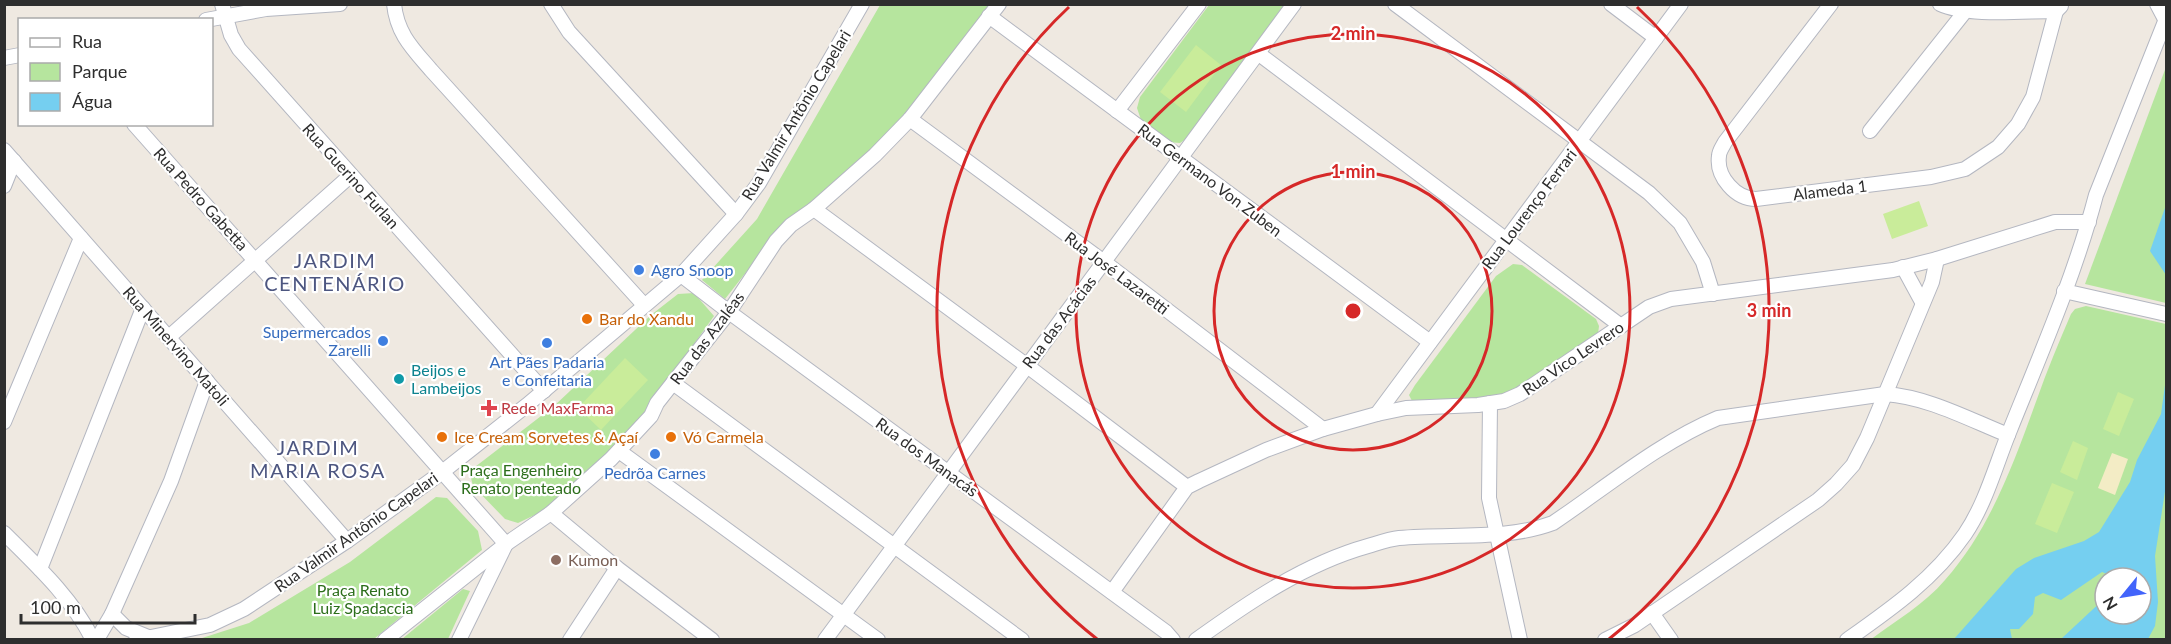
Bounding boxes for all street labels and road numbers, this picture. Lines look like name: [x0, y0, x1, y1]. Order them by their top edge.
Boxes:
street label: Rua Valmir Antônio Capelari: [737, 26, 854, 203]
street label: Rua Guerino Furlan: [299, 119, 404, 232]
street label: Rua Germano Von Zuben: [1135, 119, 1286, 240]
street label: Rua Pedro Gabetta: [150, 143, 253, 254]
street label: Rua Lourenço Ferrari: [1477, 145, 1580, 273]
street label: Alameda 1: [1792, 176, 1868, 203]
street label: Rua José Lazaretti: [1062, 227, 1173, 318]
street label: Rua das Acácias: [1018, 272, 1100, 372]
street label: Rua Minervino Matoli: [120, 282, 233, 409]
street label: Rua das Azaléas: [666, 288, 748, 388]
street label: Rua Vico Levrero: [1518, 317, 1627, 398]
street label: Rua dos Manacás: [872, 413, 982, 500]
street label: Rua Valmir Antônio Capelari: [270, 468, 441, 595]

